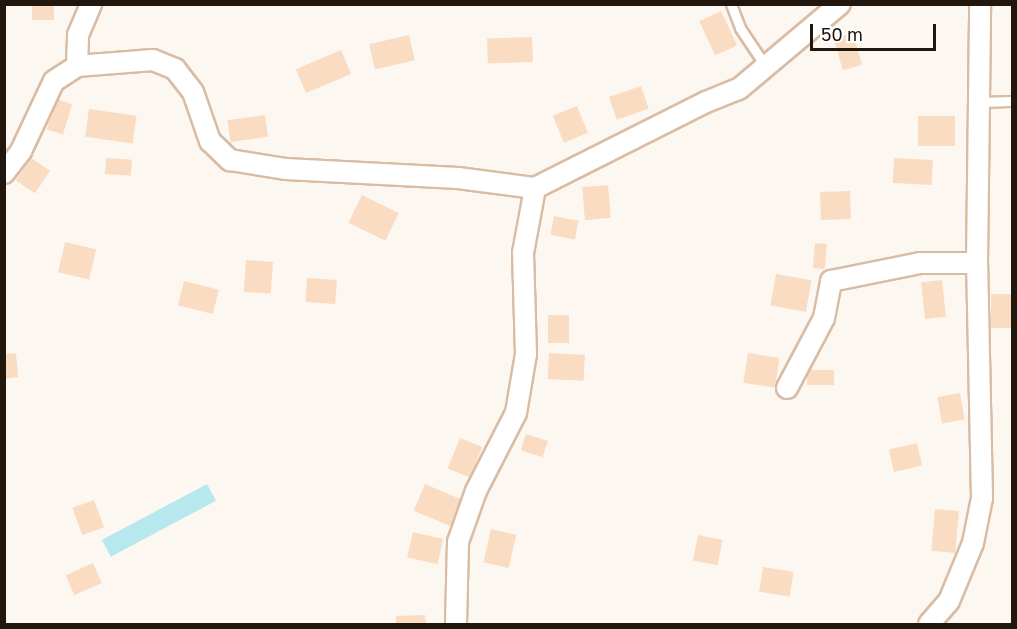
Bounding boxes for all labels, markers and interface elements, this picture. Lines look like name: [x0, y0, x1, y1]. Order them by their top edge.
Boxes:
scale bar: [813, 12, 939, 50]
text: 50 m: [821, 23, 863, 45]

